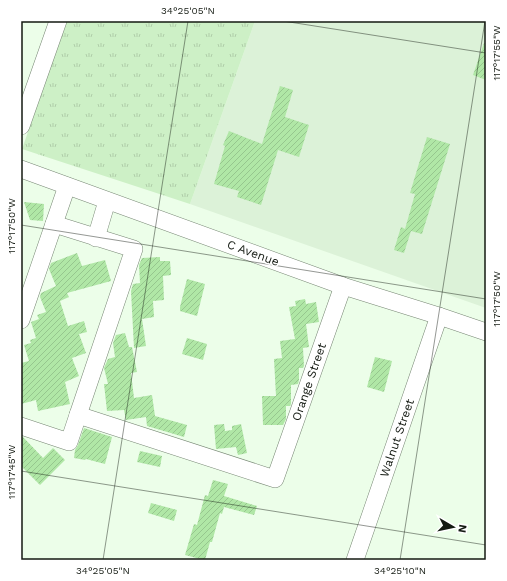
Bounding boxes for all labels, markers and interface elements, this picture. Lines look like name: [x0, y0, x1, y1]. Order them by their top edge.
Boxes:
text: 34°25'05"N: [161, 5, 215, 16]
text: 117°17'55"W: [491, 25, 502, 81]
text: 117°17'50"W: [6, 198, 17, 254]
street label: C Avenue: [225, 237, 281, 269]
text: 117°17'50"W: [491, 271, 502, 327]
street label: Orange Street: [289, 341, 329, 423]
street label: Walnut Street: [377, 397, 417, 479]
text: 117°17'45"W: [6, 444, 17, 499]
north arrow: [433, 507, 473, 547]
text: N: [455, 523, 469, 534]
text: 34°25'05"N: [76, 565, 130, 576]
text: 34°25'10"N: [374, 565, 426, 576]

